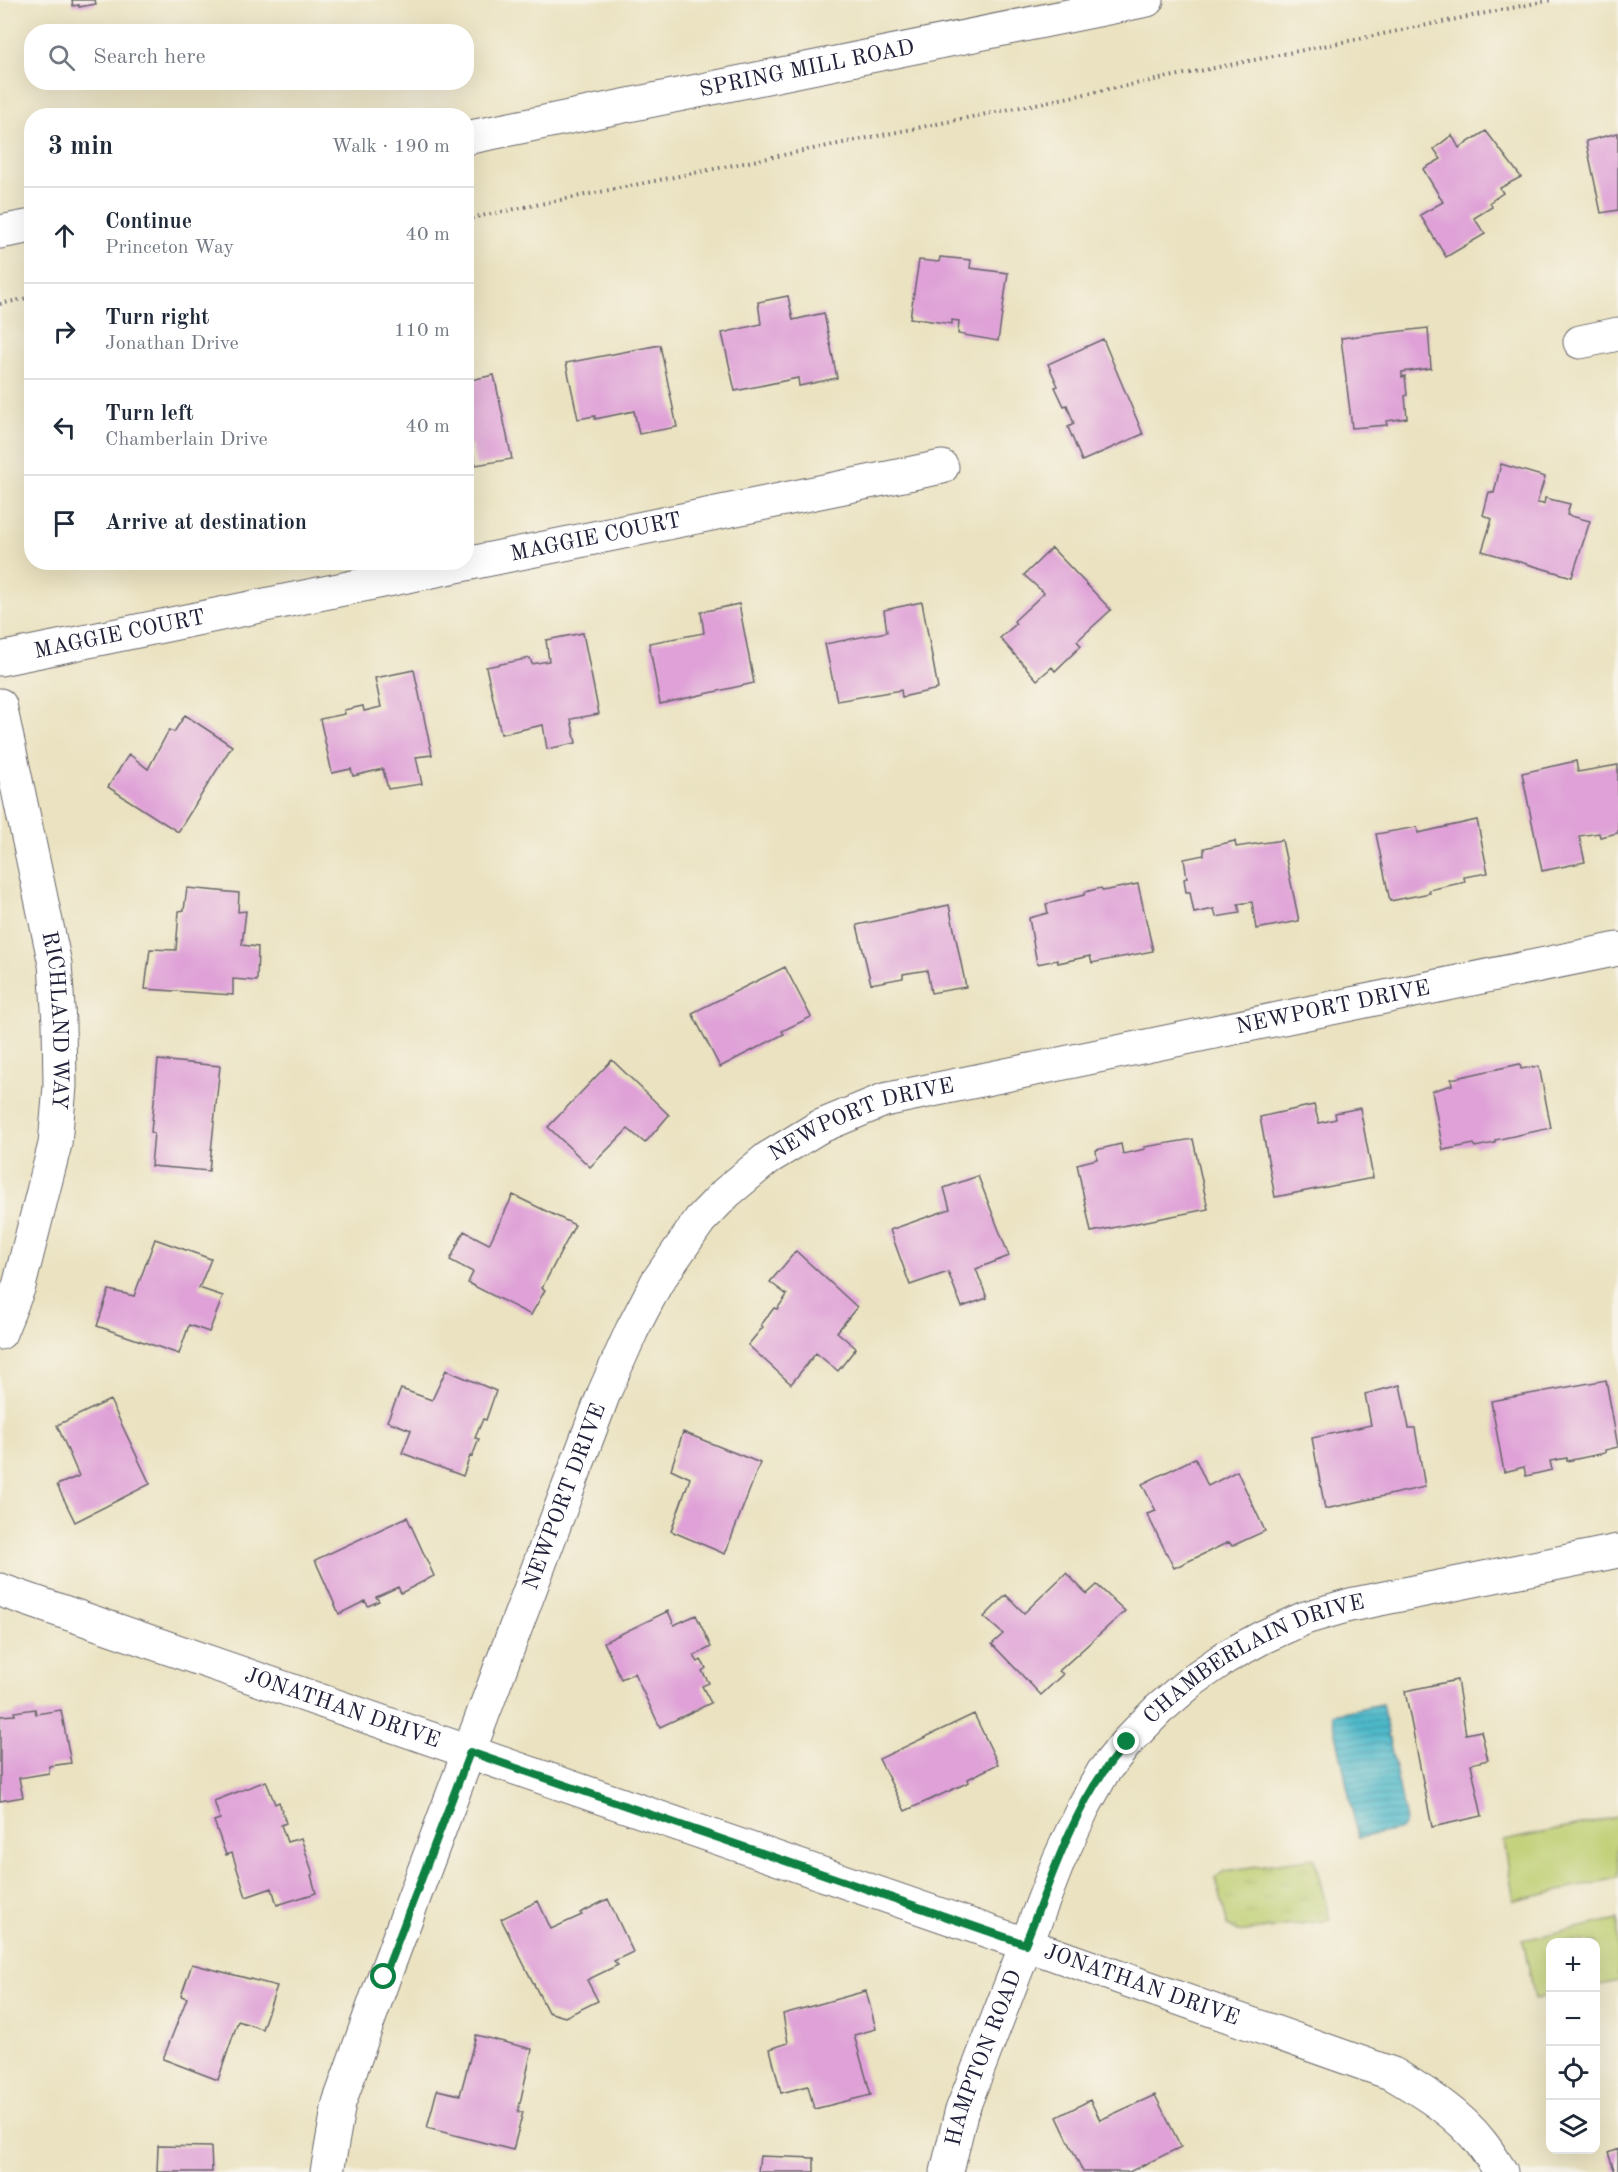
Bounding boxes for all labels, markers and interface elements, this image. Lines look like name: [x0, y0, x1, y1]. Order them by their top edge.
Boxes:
search box: [24, 24, 474, 90]
street label: SPRING MILL ROAD: [698, 36, 916, 101]
icon: search: [45, 41, 78, 74]
text: Search here: [93, 46, 206, 68]
text: 3 min: [48, 134, 113, 160]
text: Walk · 190 m: [331, 137, 450, 157]
text: Continue: [105, 211, 192, 233]
icon: ahead: [48, 219, 81, 252]
text: 40 m: [405, 225, 450, 245]
text: Princeton Way: [105, 238, 234, 258]
text: Turn right: [105, 307, 209, 329]
icon: right: [48, 315, 81, 348]
text: 110 m: [394, 321, 450, 341]
text: Jonathan Drive: [105, 334, 239, 354]
text: Turn left: [105, 403, 194, 425]
icon: left: [48, 411, 81, 444]
text: 40 m: [405, 417, 450, 437]
text: Chamberlain Drive: [105, 430, 268, 450]
icon: arrive: [48, 507, 81, 540]
street label: MAGGIE COURT: [508, 509, 683, 566]
text: Arrive at destination: [105, 512, 307, 534]
street label: MAGGIE COURT: [32, 606, 207, 663]
street label: RICHLAND WAY: [37, 929, 72, 1110]
street label: NEWPORT DRIVE: [1234, 977, 1432, 1038]
street label: NEWPORT DRIVE: [765, 1075, 956, 1165]
street label: NEWPORT DRIVE: [520, 1401, 610, 1593]
street label: CHAMBERLAIN DRIVE: [1140, 1591, 1366, 1728]
street label: JONATHAN DRIVE: [242, 1664, 443, 1752]
route end: [1113, 1728, 1139, 1754]
map controls: [1546, 1938, 1600, 2154]
button: +: [1546, 1938, 1600, 1992]
street label: JONATHAN DRIVE: [1041, 1941, 1242, 2030]
route start: [370, 1963, 396, 1989]
street label: HAMPTON ROAD: [943, 1967, 1026, 2148]
button: −: [1546, 1992, 1600, 2046]
button: locate: [1546, 2046, 1600, 2100]
button: layers: [1546, 2100, 1600, 2154]

